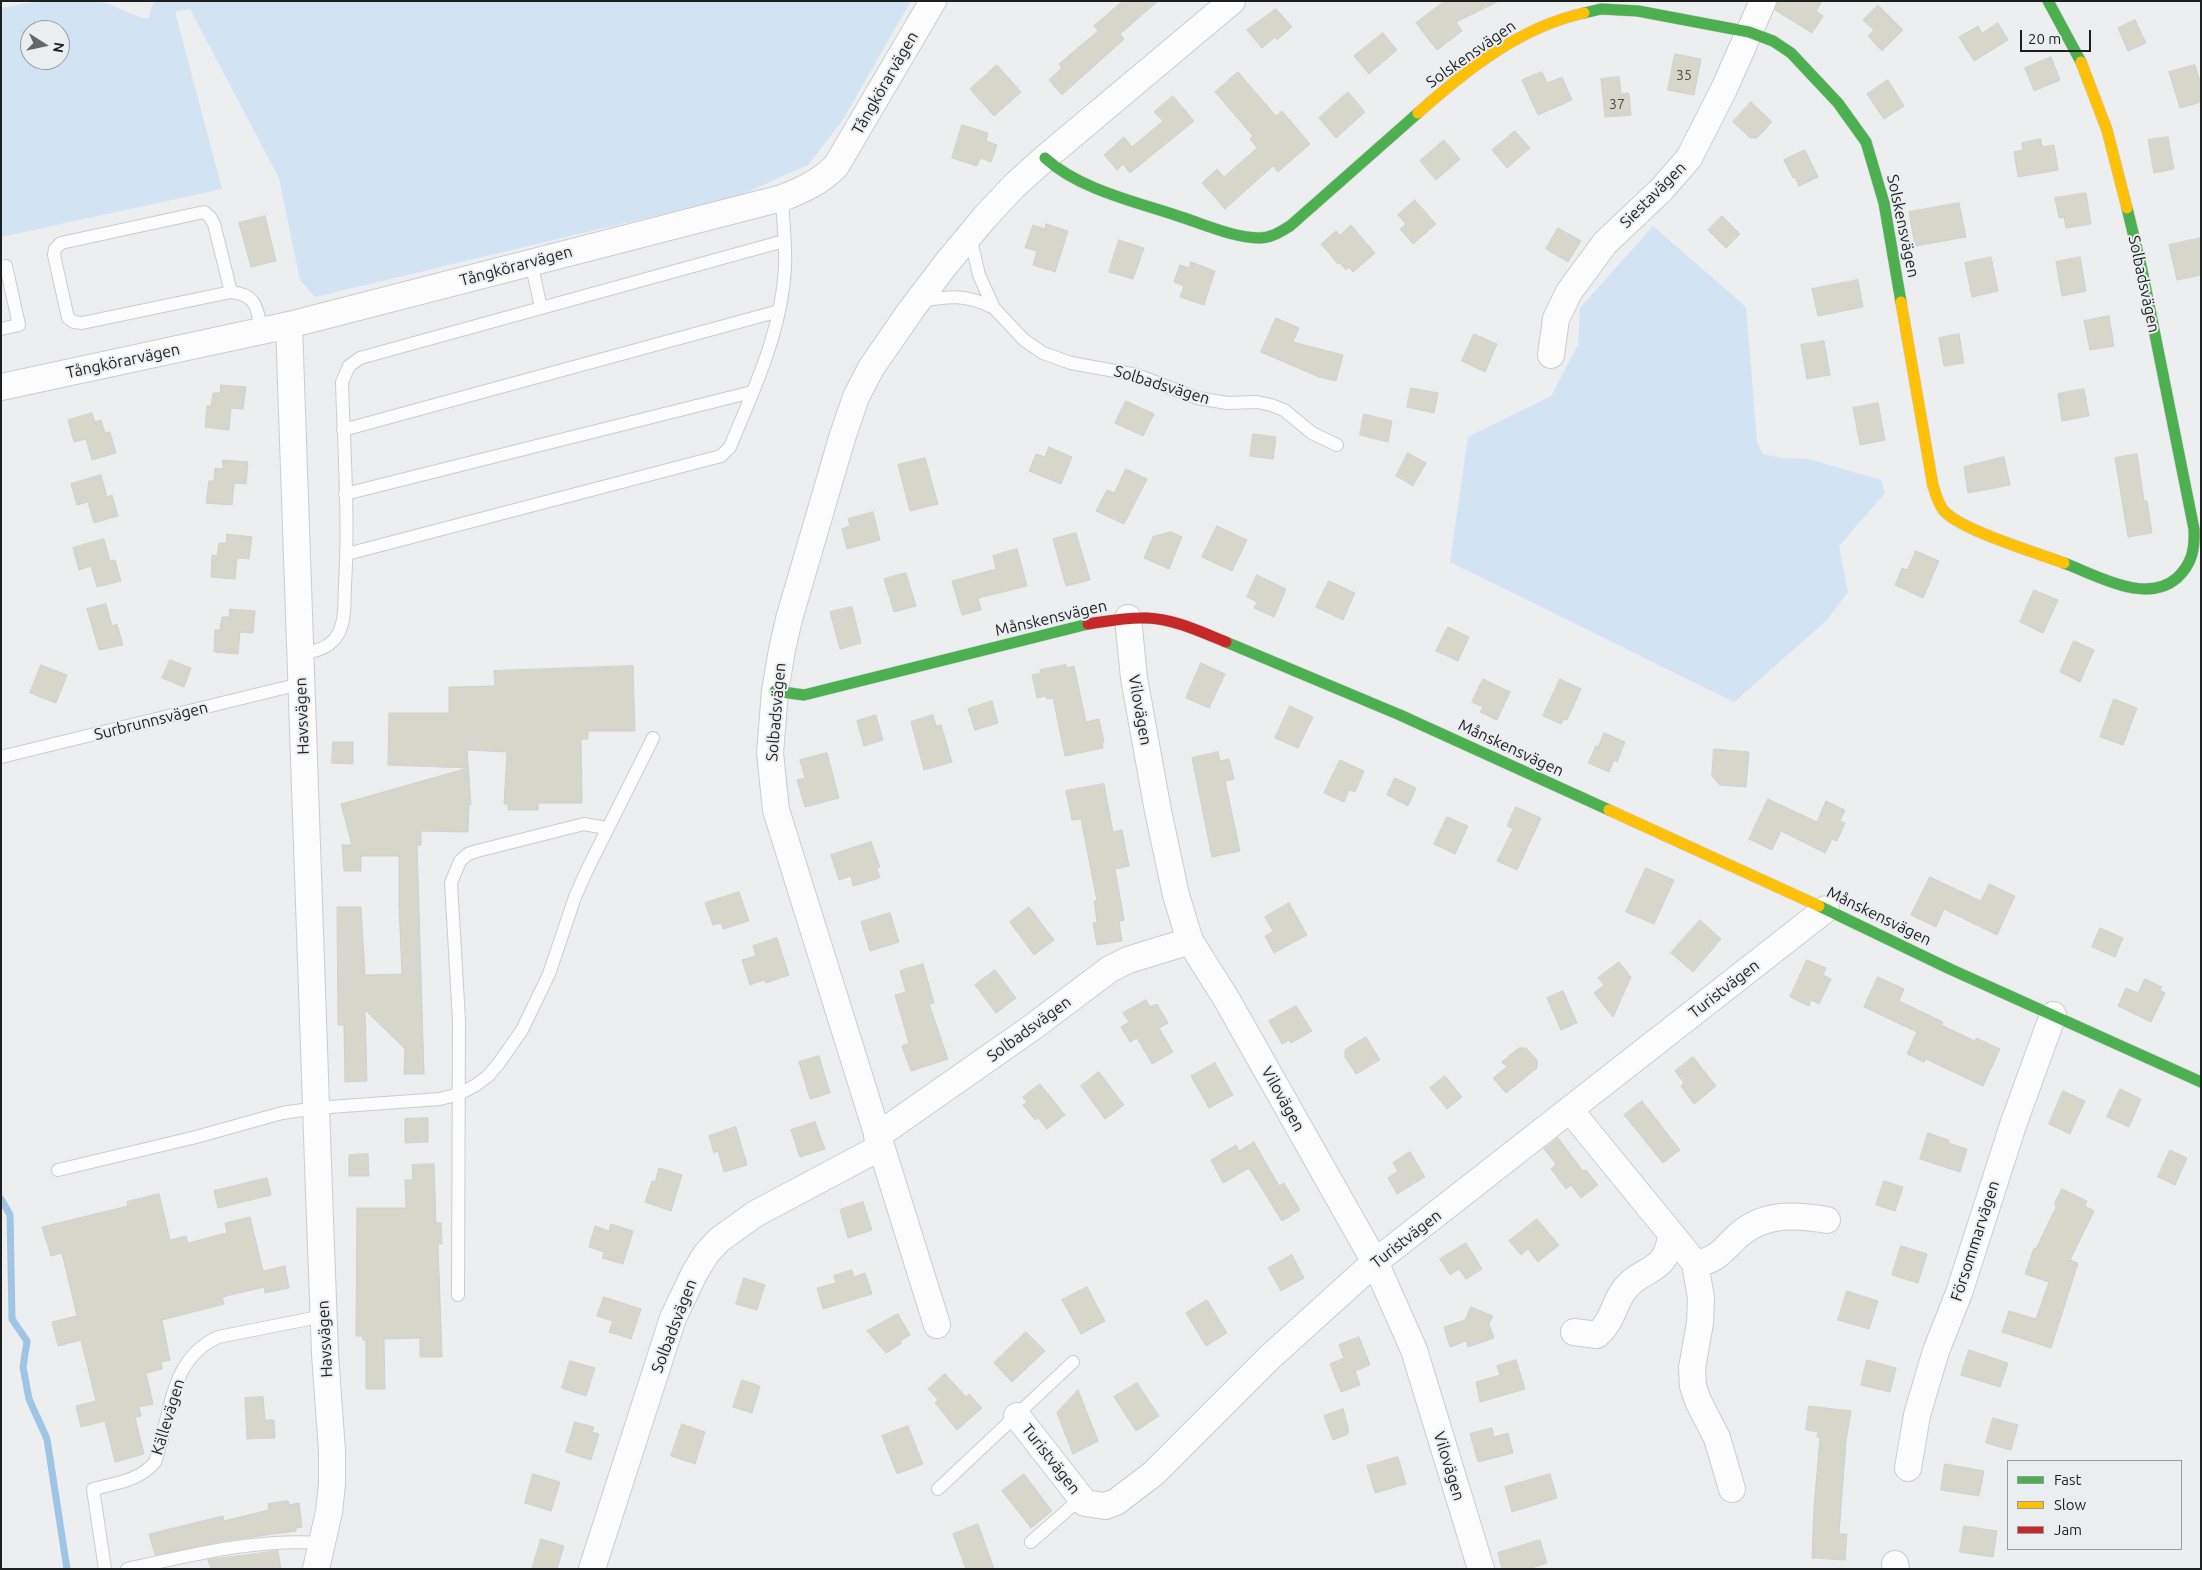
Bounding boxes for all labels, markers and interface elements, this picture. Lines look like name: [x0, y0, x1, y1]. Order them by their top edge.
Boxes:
street label: Solskensvägen: [1423, 16, 1519, 92]
north arrow: [20, 20, 70, 70]
scale bar: [2022, 20, 2093, 52]
street label: Tångkörarvägen: [848, 28, 922, 138]
text: 20 m: [2028, 30, 2061, 47]
text: N: [50, 41, 68, 54]
house number: 35: [1676, 67, 1692, 83]
house number: 37: [1609, 96, 1625, 112]
street label: Siestavägen: [1616, 158, 1690, 232]
street label: Solskensvägen: [1883, 173, 1923, 279]
street label: Solbadsvägen: [2124, 234, 2164, 334]
street label: Tångkörarvägen: [458, 242, 574, 290]
street label: Tångkörarvägen: [64, 340, 182, 382]
street label: Solbadsvägen: [1112, 361, 1212, 409]
street label: Månskensvägen: [993, 596, 1109, 640]
street label: Solbadsvägen: [762, 662, 790, 762]
street label: Vilovägen: [1124, 673, 1156, 747]
street label: Havsvägen: [291, 677, 313, 755]
street label: Surbrunnsvägen: [92, 698, 210, 744]
street label: Månskensvägen: [1455, 715, 1567, 781]
street label: Månskensvägen: [1824, 882, 1934, 950]
street label: Turistvägen: [1685, 956, 1763, 1022]
street label: Solbadsvägen: [983, 992, 1075, 1066]
street label: Vilovägen: [1257, 1063, 1309, 1135]
street label: Försommarvägen: [1946, 1178, 2004, 1304]
street label: Turistvägen: [1367, 1206, 1445, 1272]
street label: Solbadsvägen: [647, 1276, 701, 1376]
street label: Havsvägen: [313, 1300, 337, 1378]
street label: Källevägen: [147, 1377, 189, 1457]
street label: Turistvägen: [1018, 1420, 1084, 1498]
street label: Vilovägen: [1429, 1429, 1469, 1503]
legend: [2007, 1460, 2182, 1550]
text: Fast: [2054, 1471, 2081, 1488]
text: Slow: [2054, 1496, 2086, 1513]
text: Jam: [2054, 1521, 2082, 1538]

